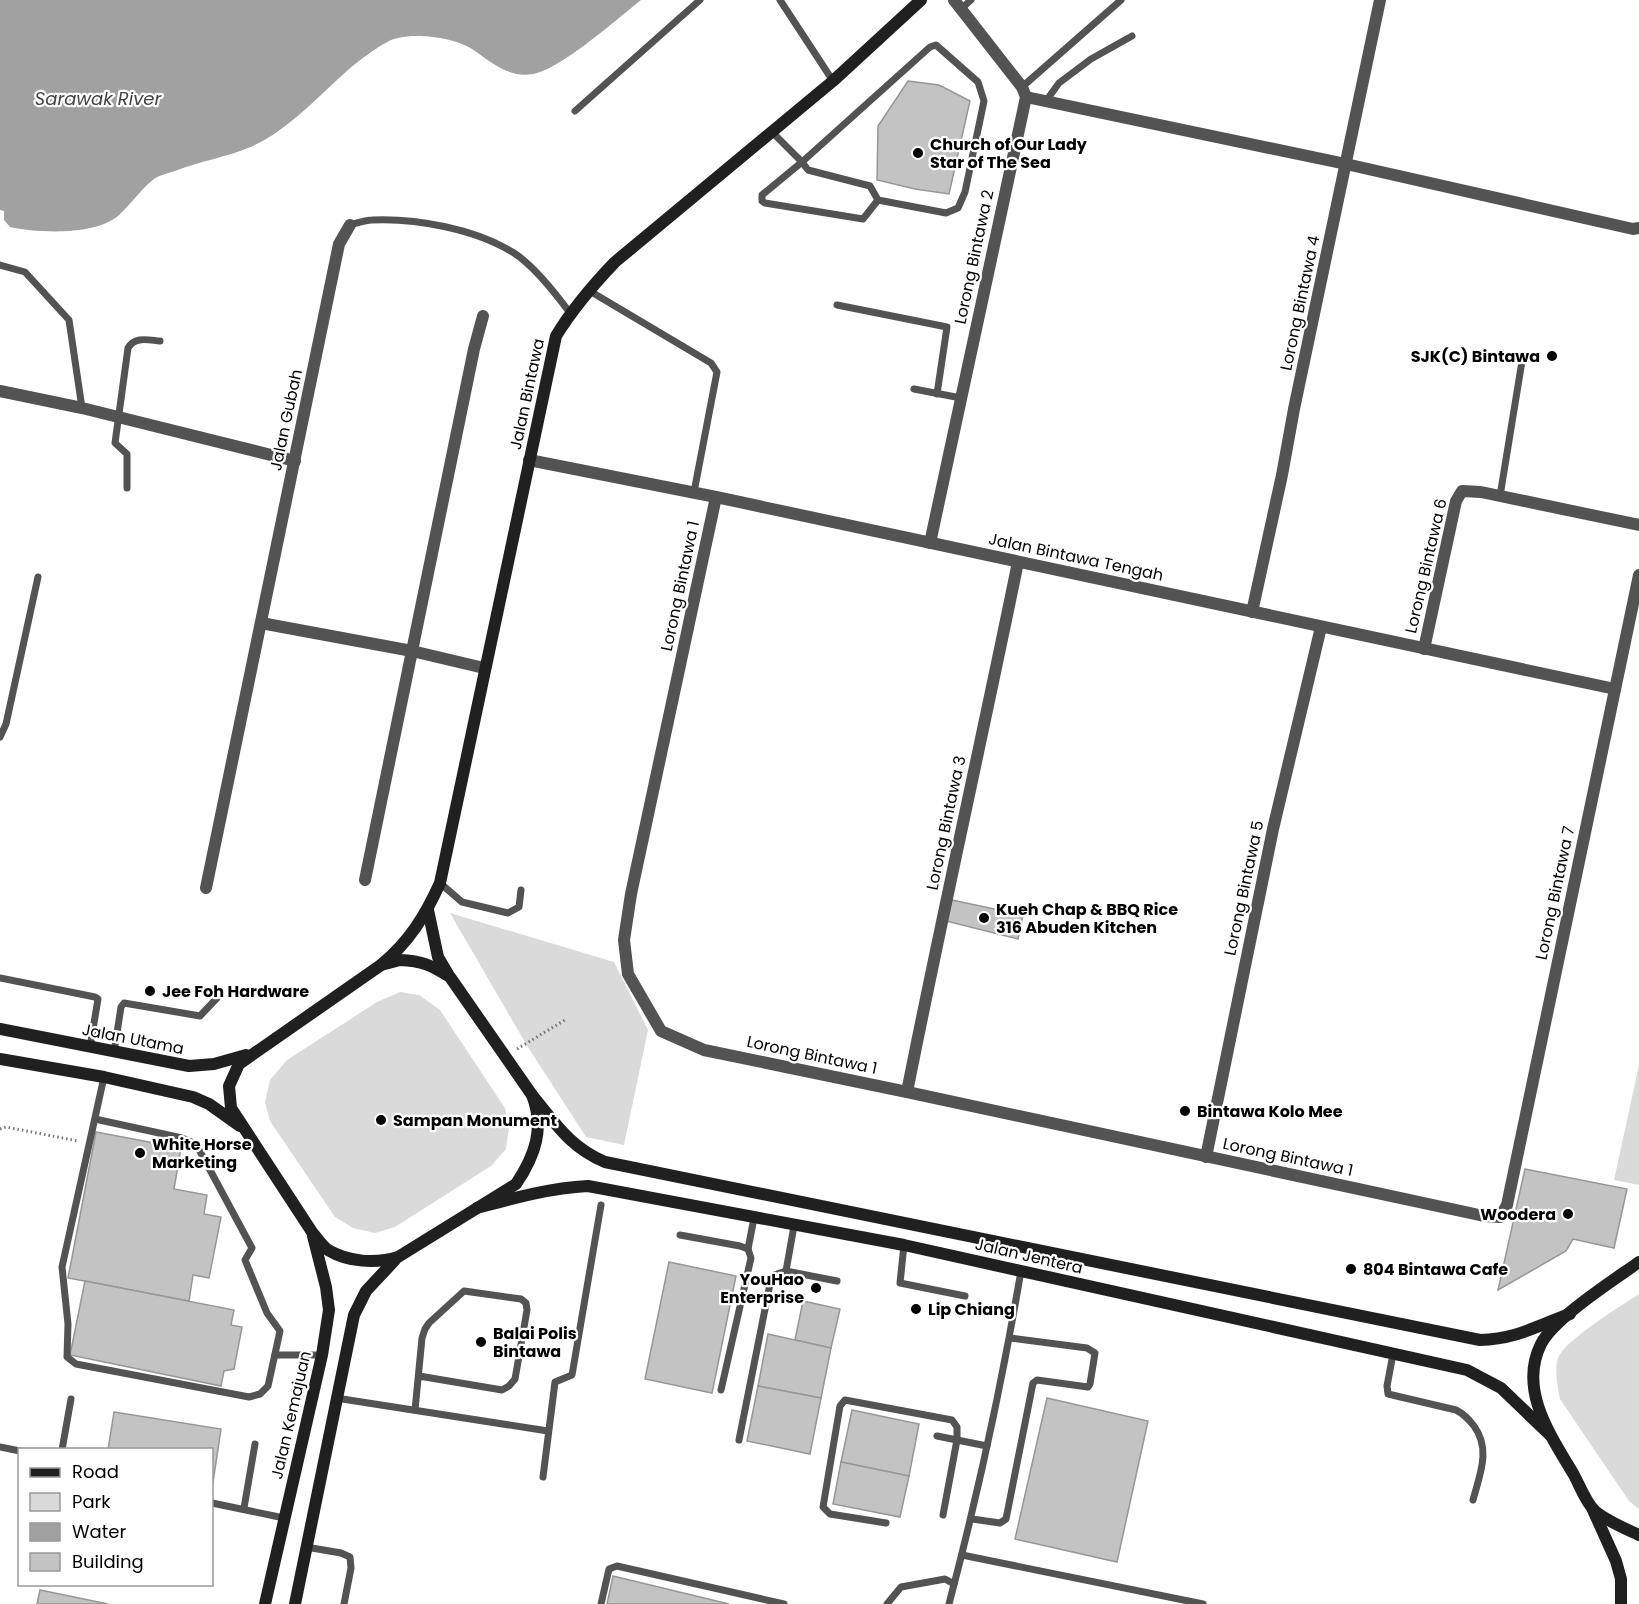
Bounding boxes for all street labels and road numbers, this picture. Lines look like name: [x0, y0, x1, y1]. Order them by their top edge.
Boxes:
street label: Lorong Bintawa 2: [949, 188, 999, 326]
street label: Lorong Bintawa 4: [1274, 233, 1326, 373]
street label: Jalan Bintawa: [504, 336, 550, 452]
street label: Jalan Gubah: [264, 367, 308, 473]
street label: Lorong Bintawa 6: [1399, 496, 1453, 636]
street label: Lorong Bintawa 1: [655, 519, 705, 653]
street label: Jalan Bintawa Tengah: [987, 527, 1165, 587]
street label: Lorong Bintawa 3: [921, 754, 971, 892]
street label: Lorong Bintawa 5: [1218, 818, 1270, 958]
street label: Lorong Bintawa 7: [1530, 824, 1580, 962]
street label: Jalan Utama: [80, 1018, 186, 1060]
street label: Lorong Bintawa 1: [745, 1030, 879, 1080]
street label: Lorong Bintawa 1: [1221, 1132, 1355, 1182]
street label: Jalan Jentera: [973, 1232, 1085, 1280]
street label: Jalan Kemajuan: [265, 1349, 317, 1481]

